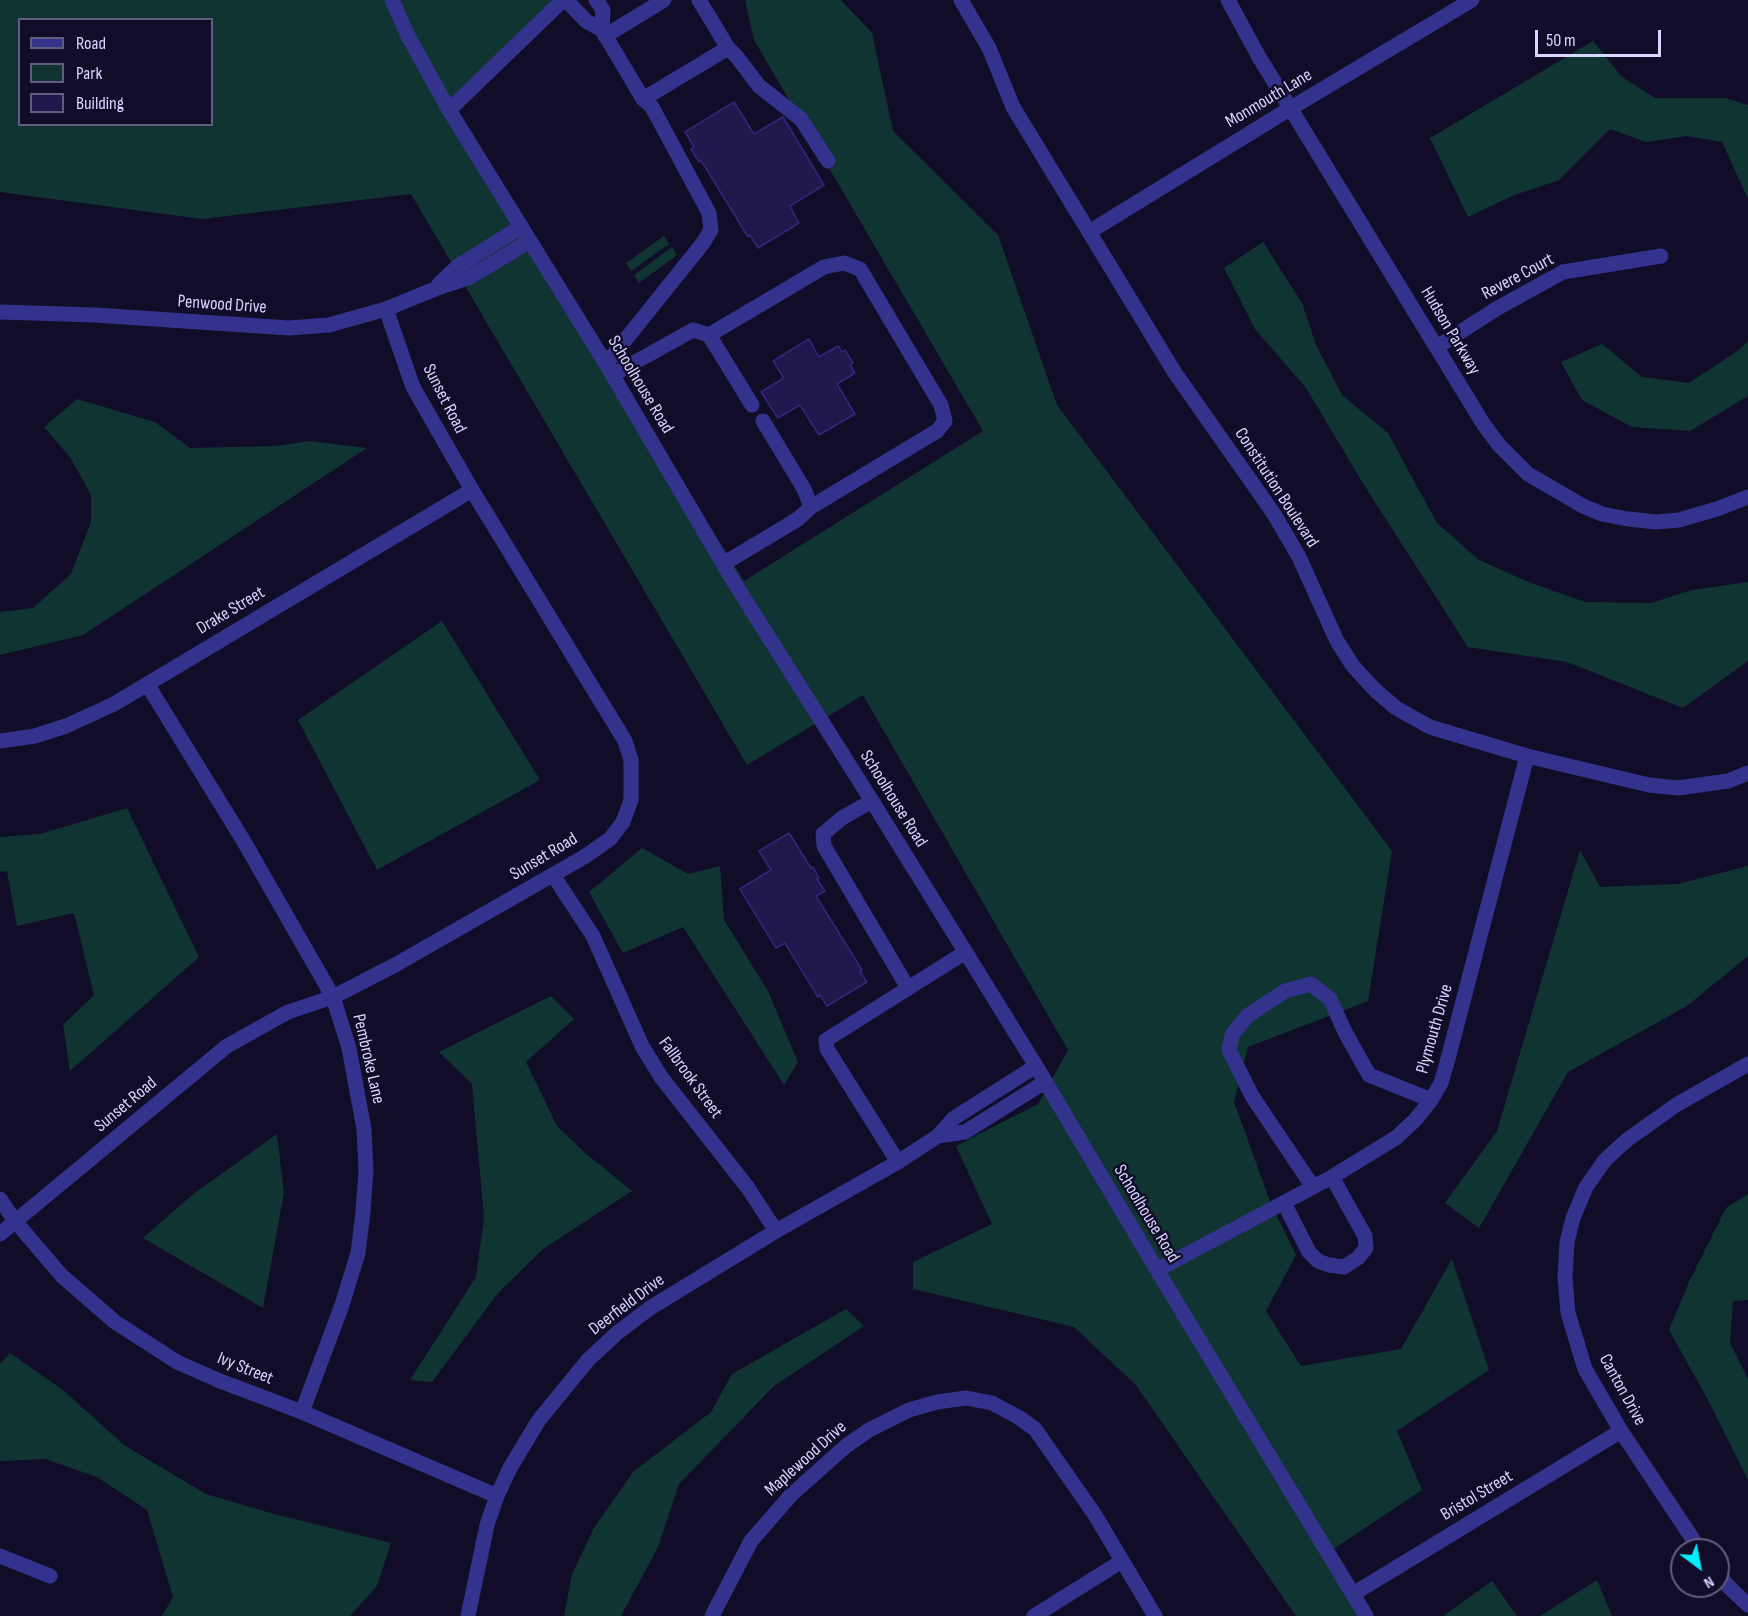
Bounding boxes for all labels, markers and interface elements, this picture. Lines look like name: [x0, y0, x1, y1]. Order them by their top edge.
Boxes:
legend: [18, 18, 213, 126]
scale bar: [1538, 18, 1664, 56]
text: 50 m: [1546, 30, 1576, 51]
text: Road: [76, 33, 106, 54]
text: Park: [76, 63, 102, 84]
street label: Monmouth Lane: [1222, 65, 1316, 133]
text: Building: [76, 93, 124, 114]
street label: Revere Court: [1478, 249, 1558, 305]
street label: Hudson Parkway: [1415, 283, 1485, 379]
street label: Penwood Drive: [177, 291, 267, 319]
street label: Schoolhouse Road: [602, 332, 678, 438]
street label: Sunset Road: [417, 361, 471, 437]
street label: Constitution Boulevard: [1229, 424, 1323, 552]
street label: Drake Street: [193, 582, 269, 640]
street label: Schoolhouse Road: [855, 747, 931, 851]
street label: Sunset Road: [506, 828, 582, 886]
street label: Plymouth Drive: [1412, 982, 1458, 1076]
street label: Pembroke Lane: [347, 1012, 389, 1106]
street label: Fallbrook Street: [653, 1033, 727, 1123]
street label: Sunset Road: [90, 1073, 162, 1137]
street label: Schoolhouse Road: [1108, 1161, 1184, 1267]
street label: Deerfield Drive: [585, 1270, 669, 1340]
street label: Ivy Street: [214, 1348, 276, 1390]
street label: Canton Drive: [1594, 1351, 1650, 1429]
street label: Maplewood Drive: [761, 1417, 851, 1501]
street label: Bristol Street: [1437, 1466, 1517, 1526]
north arrow: [1670, 1538, 1730, 1598]
text: N: [1700, 1572, 1717, 1592]

